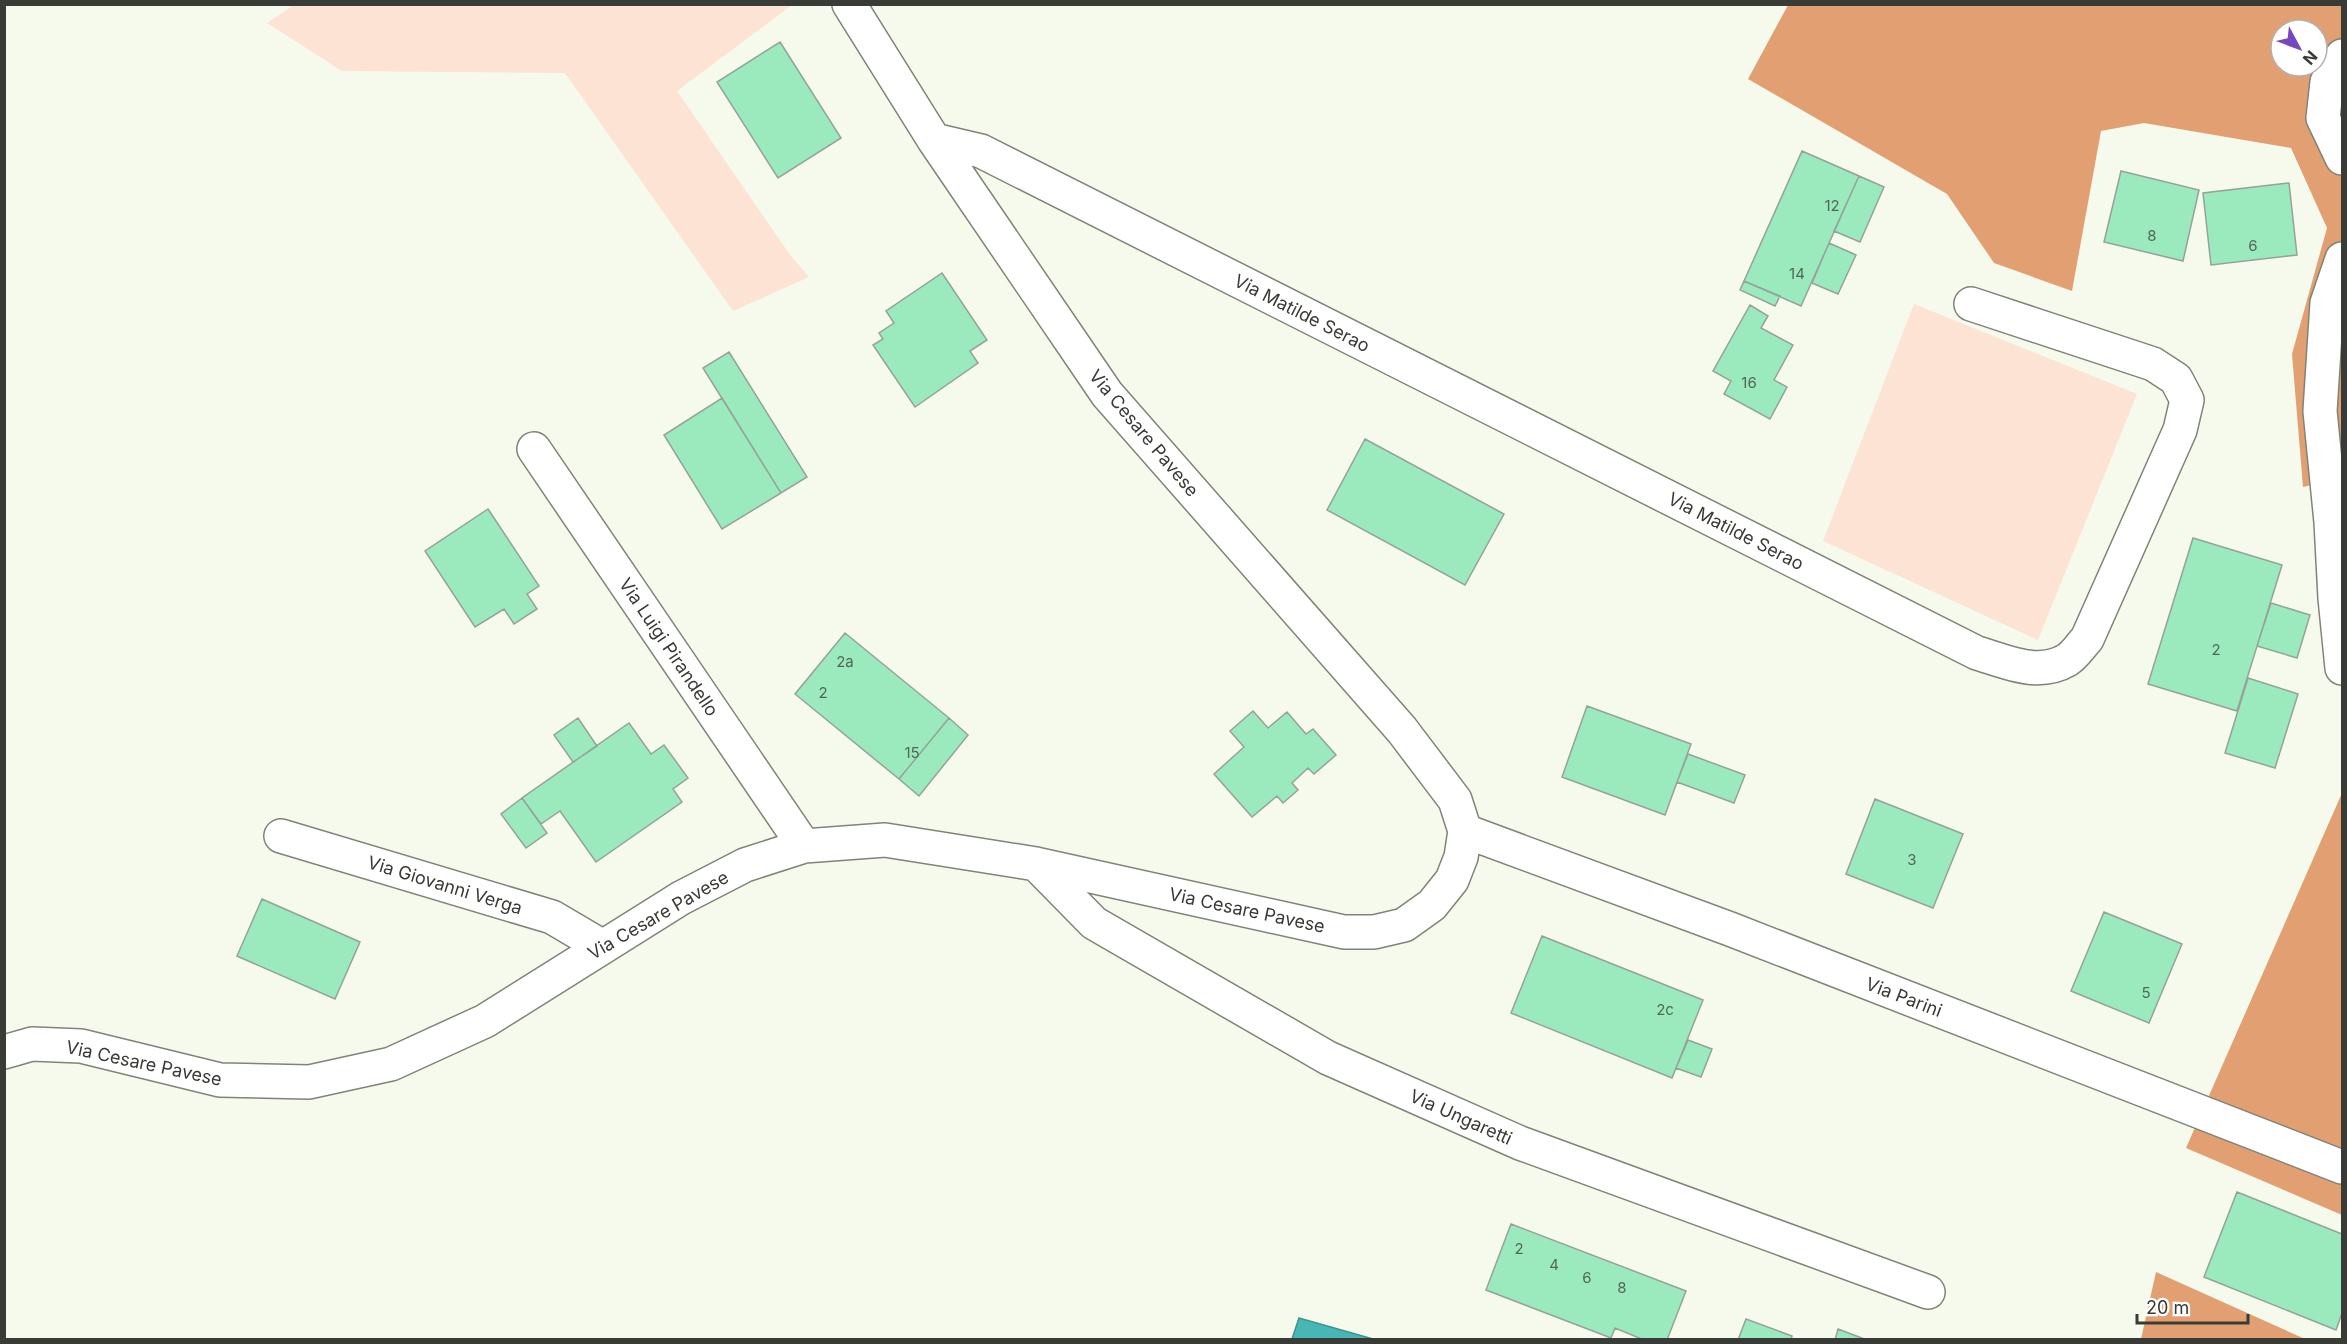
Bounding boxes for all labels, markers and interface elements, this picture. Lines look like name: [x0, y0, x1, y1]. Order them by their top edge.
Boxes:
north arrow: [2269, 18, 2329, 78]
text: N: [2299, 47, 2322, 69]
house number: 12: [1824, 196, 1840, 215]
house number: 8: [2147, 226, 2157, 245]
house number: 6: [2248, 236, 2258, 255]
house number: 14: [1789, 264, 1805, 283]
street label: Via Matilde Serao: [1231, 270, 1373, 356]
street label: Via Cesare Pavese: [1085, 365, 1203, 501]
house number: 16: [1741, 373, 1757, 392]
street label: Via Matilde Serao: [1665, 488, 1807, 574]
street label: Via Luigi Pirandello: [615, 574, 723, 720]
house number: 2: [2211, 640, 2221, 659]
house number: 2a: [836, 652, 854, 671]
house number: 2: [818, 683, 828, 702]
house number: 15: [904, 743, 920, 762]
house number: 3: [1907, 850, 1917, 869]
street label: Via Giovanni Verga: [365, 851, 525, 919]
street label: Via Cesare Pavese: [584, 866, 732, 964]
street label: Via Cesare Pavese: [1167, 883, 1327, 937]
street label: Via Parini: [1863, 973, 1945, 1021]
house number: 5: [2141, 983, 2151, 1002]
house number: 2c: [1656, 1000, 1674, 1019]
street label: Via Cesare Pavese: [64, 1036, 224, 1090]
street label: Via Ungaretti: [1407, 1085, 1515, 1149]
house number: 2: [1514, 1239, 1524, 1258]
house number: 4: [1549, 1255, 1559, 1274]
house number: 6: [1582, 1268, 1592, 1287]
house number: 8: [1617, 1278, 1627, 1297]
scale bar: [2137, 1287, 2248, 1325]
text: 20 m: [2146, 1297, 2189, 1318]

